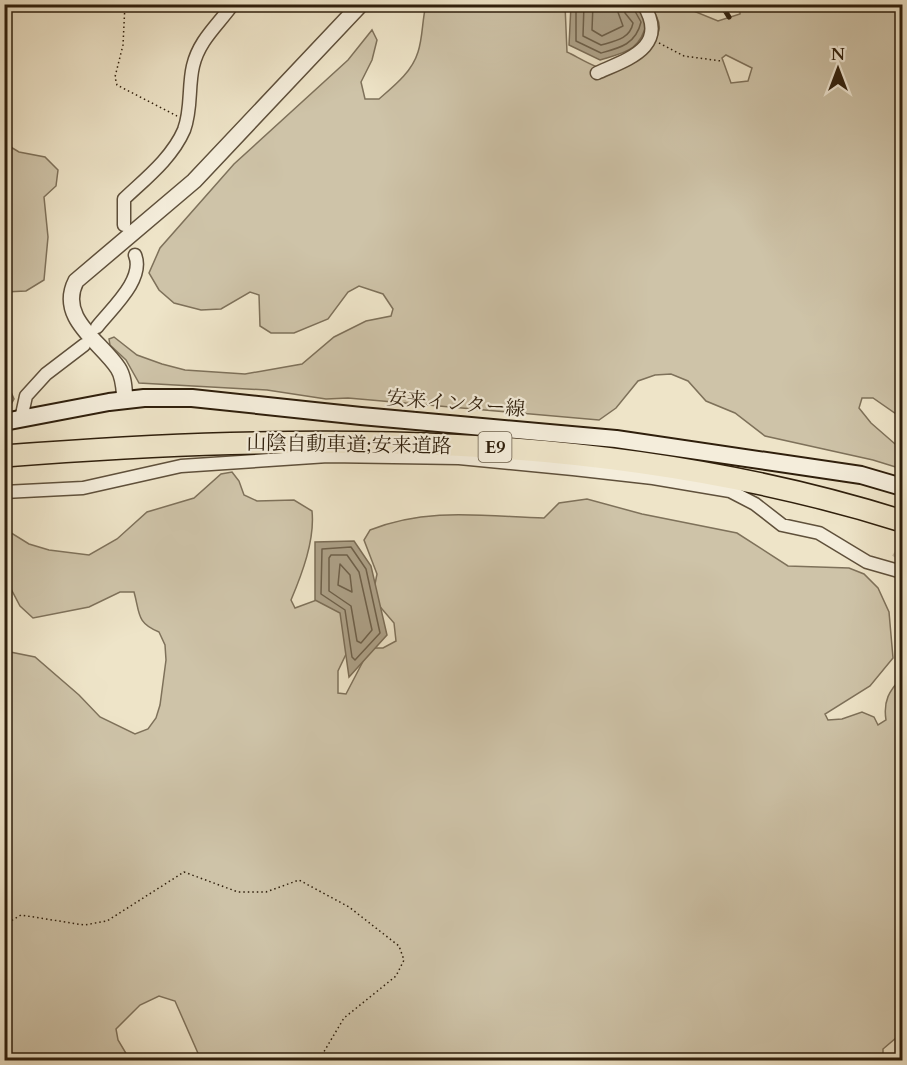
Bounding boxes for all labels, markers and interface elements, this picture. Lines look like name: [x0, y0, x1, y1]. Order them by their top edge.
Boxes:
north arrow: [808, 39, 868, 99]
text: N: [831, 44, 845, 66]
street label: 安来インター線: [385, 384, 526, 423]
street label: 山陰自動車道;安来道路: [246, 429, 452, 460]
road number: E9: [478, 432, 512, 462]

